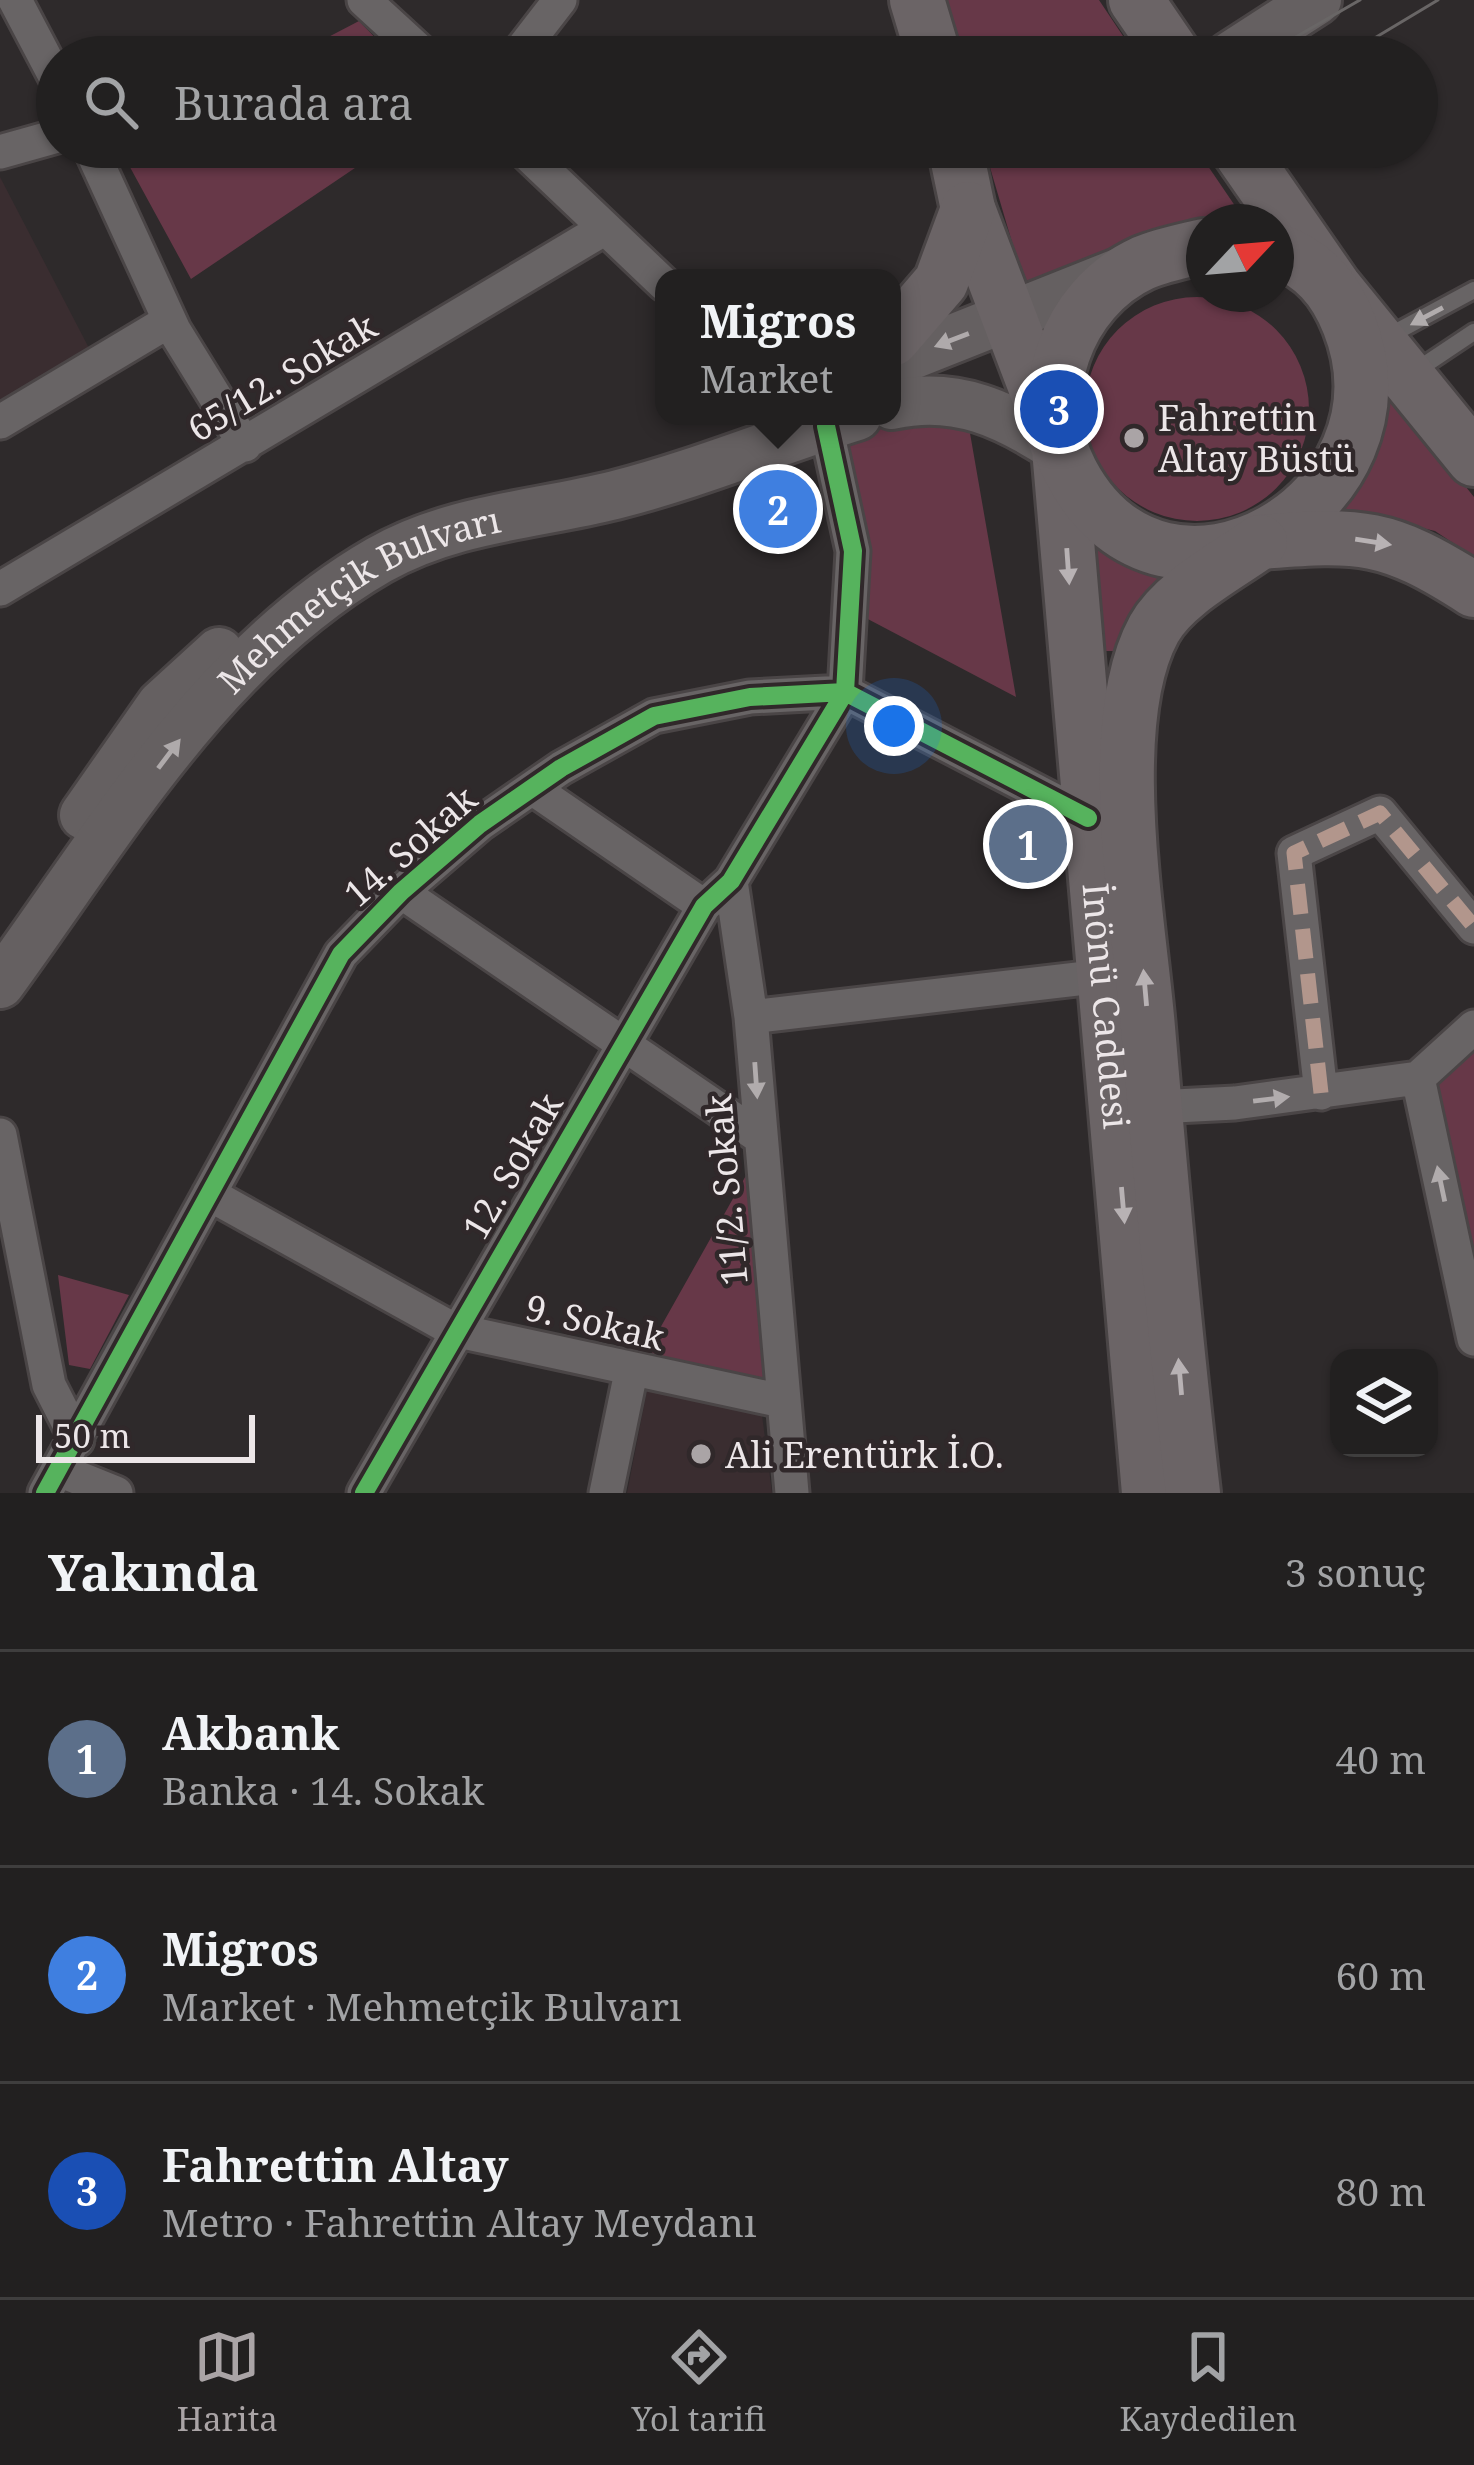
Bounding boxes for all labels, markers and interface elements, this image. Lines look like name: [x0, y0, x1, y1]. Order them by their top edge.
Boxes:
search box: [36, 36, 1438, 168]
icon: search: [78, 69, 144, 135]
text: Burada ara: [174, 72, 413, 133]
north arrow: [1186, 204, 1294, 312]
popup: [655, 269, 901, 425]
text: Migros: [700, 290, 856, 351]
street label: 65/12. Sokak: [179, 301, 386, 453]
one-way arrow: [1409, 305, 1444, 326]
one-way arrow: [934, 332, 970, 351]
text: Market: [700, 351, 833, 404]
pin: 3: [1020, 364, 1098, 454]
place label: Fahrettin Altay Büstü: [1158, 393, 1355, 483]
marker: Fahrettin Altay Büstü: [1121, 425, 1147, 451]
pin: 2: [739, 464, 817, 554]
street label: Mehmetçik Bulvarı: [206, 494, 505, 703]
one-way arrow: [1355, 533, 1392, 552]
one-way arrow: [1059, 548, 1078, 585]
your location: [864, 696, 924, 756]
one-way arrow: [156, 739, 181, 770]
street label: 14. Sokak: [333, 774, 488, 917]
pin: 1: [989, 799, 1067, 889]
street label: İnönü Caddesi: [1072, 881, 1142, 1131]
one-way arrow: [1135, 969, 1154, 1006]
one-way arrow: [747, 1062, 766, 1099]
street label: 12. Sokak: [450, 1083, 574, 1248]
one-way arrow: [1253, 1089, 1290, 1108]
street label: 11/2. Sokak: [693, 1091, 759, 1288]
one-way arrow: [1431, 1164, 1450, 1202]
one-way arrow: [1114, 1187, 1133, 1224]
street label: 9. Sokak: [521, 1282, 670, 1362]
map controls: [1330, 1349, 1438, 1457]
button: layers: [1330, 1349, 1438, 1457]
one-way arrow: [1170, 1358, 1189, 1395]
scale bar: [36, 1409, 255, 1462]
text: 50 m: [54, 1413, 131, 1458]
place label: Ali Erentürk İ.O.: [725, 1430, 1004, 1479]
marker: Ali Erentürk İ.O.: [688, 1441, 714, 1467]
text: Yakında: [48, 1536, 259, 1606]
text: 3 sonuç: [1285, 1545, 1426, 1598]
text: Akbank: [162, 1702, 339, 1763]
text: 1: [76, 1732, 98, 1785]
text: 40 m: [1335, 1732, 1426, 1785]
text: Banka · 14. Sokak: [162, 1763, 484, 1816]
text: Migros: [162, 1918, 319, 1979]
text: 2: [76, 1948, 98, 2001]
text: 60 m: [1335, 1948, 1426, 2001]
text: Market · Mehmetçik Bulvarı: [162, 1979, 682, 2032]
text: Fahrettin Altay: [162, 2134, 509, 2195]
text: 3: [76, 2164, 98, 2217]
text: 80 m: [1335, 2164, 1426, 2217]
text: Metro · Fahrettin Altay Meydanı: [162, 2195, 756, 2248]
tab: Harita: [177, 2324, 278, 2441]
tab: Yol tarifi: [632, 2324, 766, 2441]
tab: Kaydedilen: [1120, 2324, 1297, 2441]

